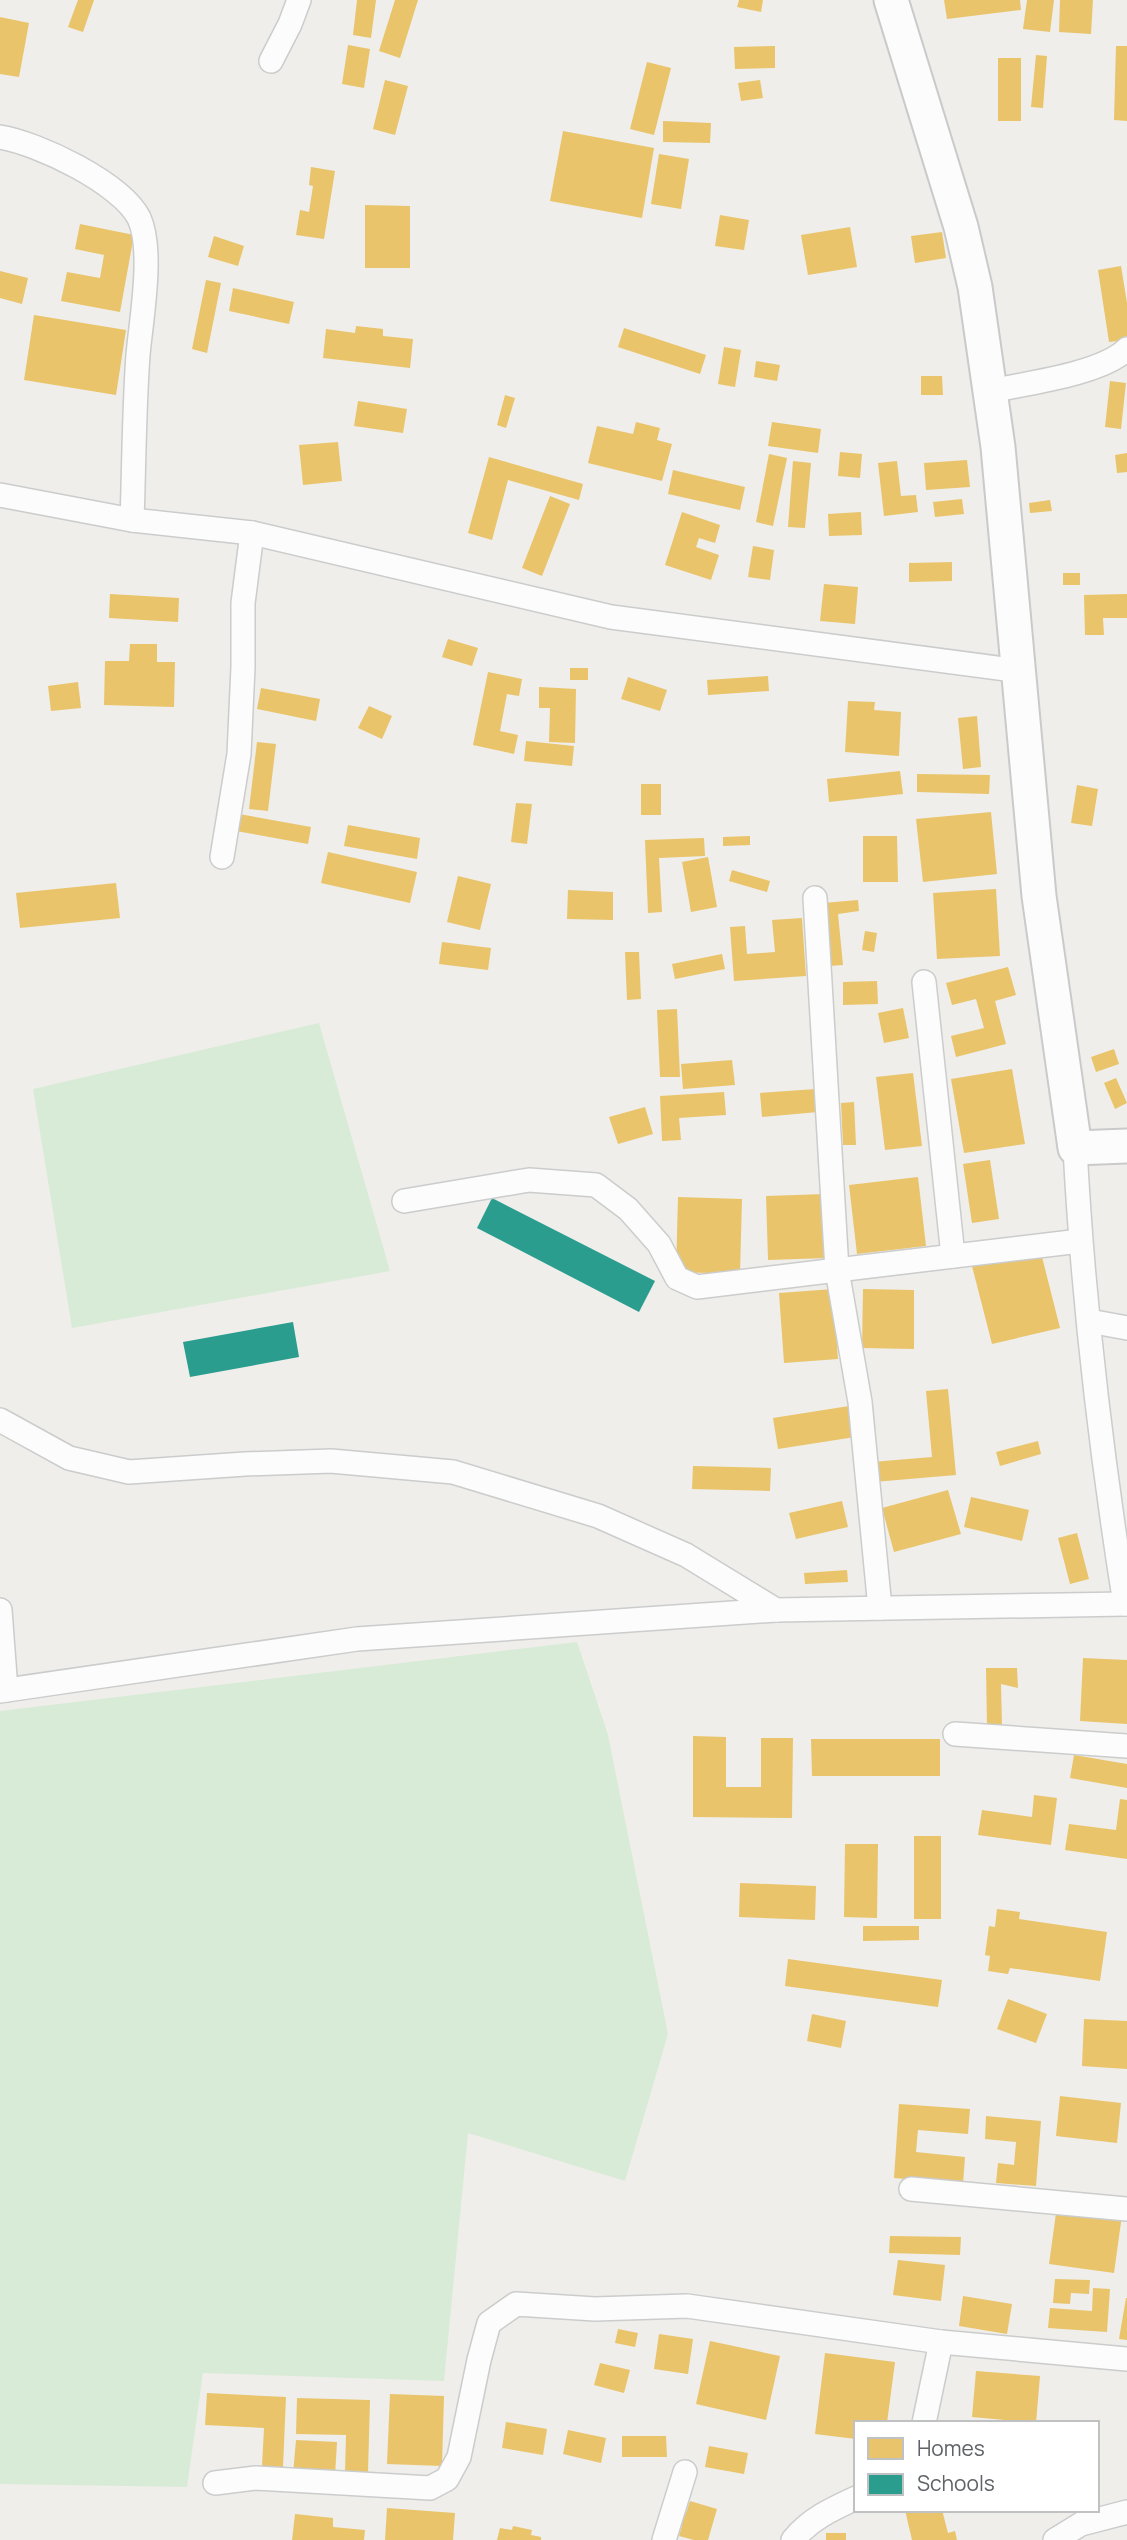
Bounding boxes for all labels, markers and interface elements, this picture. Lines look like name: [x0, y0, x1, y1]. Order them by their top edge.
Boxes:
legend: [854, 2421, 1099, 2512]
text: Homes: [917, 2434, 985, 2462]
text: Schools: [917, 2469, 995, 2497]

